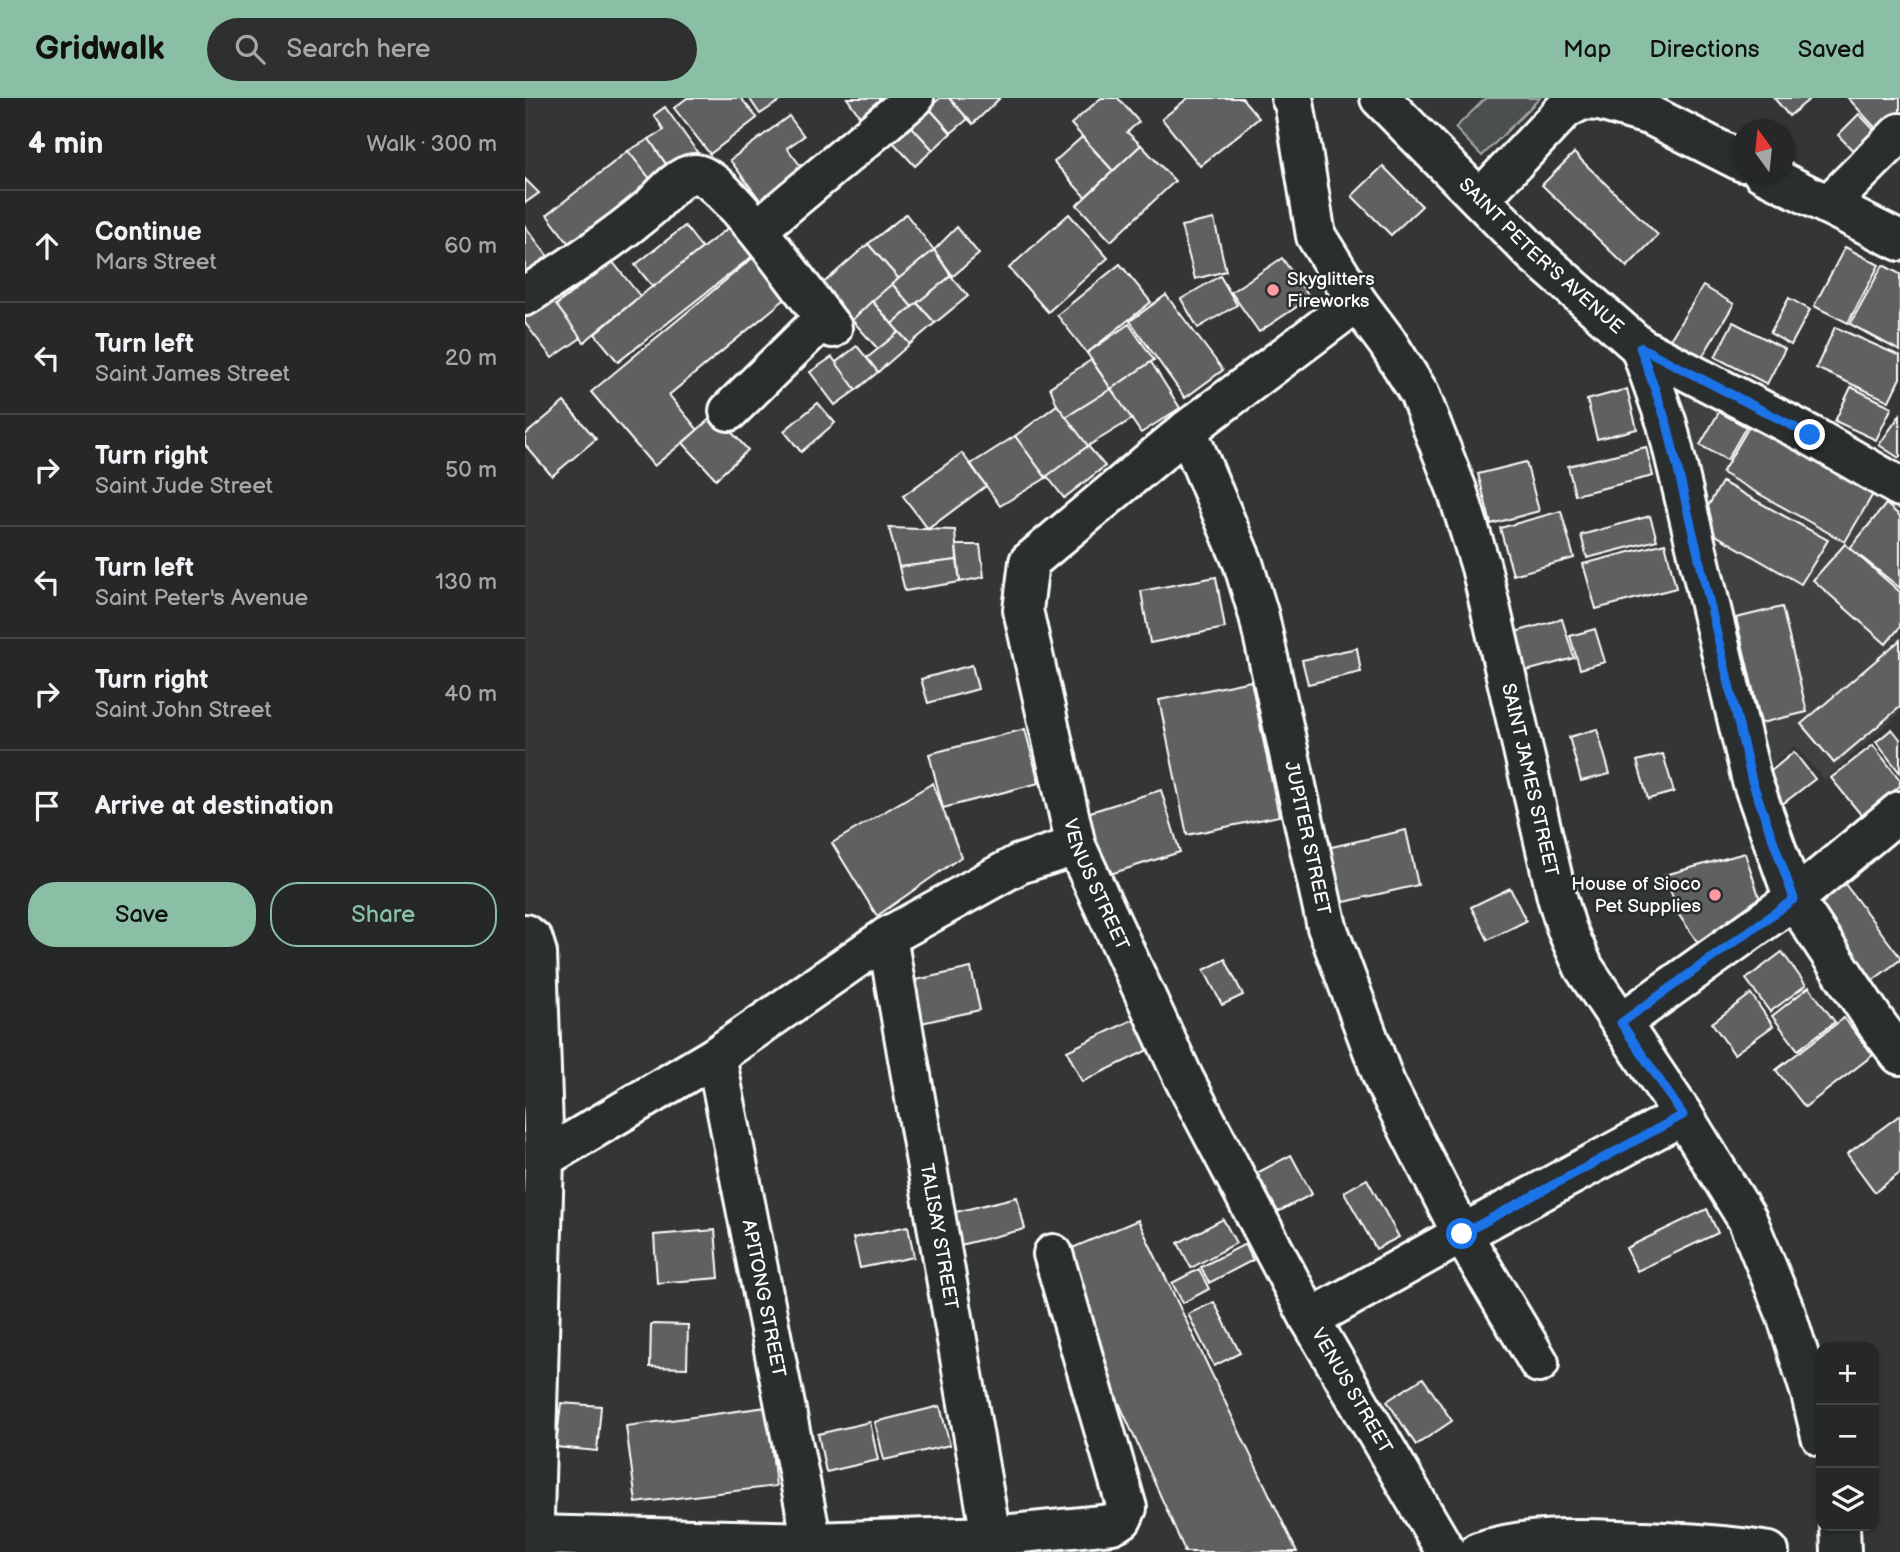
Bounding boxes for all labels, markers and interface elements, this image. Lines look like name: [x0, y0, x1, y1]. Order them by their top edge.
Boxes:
search box: [207, 18, 697, 81]
text: Gridwalk: [35, 29, 165, 69]
icon: search: [231, 30, 269, 68]
text: Search here: [287, 34, 431, 65]
text: Map: [1563, 35, 1611, 64]
text: Directions: [1649, 35, 1760, 64]
text: Saved: [1798, 35, 1865, 64]
north arrow: [1732, 119, 1795, 182]
text: 4 min: [28, 126, 103, 162]
text: Walk · 300 m: [366, 130, 497, 158]
street label: SAINT PETER'S AVENUE: [1454, 173, 1629, 339]
text: Continue: [95, 217, 202, 248]
icon: ahead: [28, 227, 66, 265]
text: 60 m: [444, 232, 497, 260]
text: Mars Street: [95, 248, 216, 276]
place label: Skyglitters Fireworks: [1287, 268, 1375, 313]
marker: Skyglitters Fireworks: [1265, 282, 1281, 298]
text: Turn left: [95, 329, 194, 360]
icon: left: [28, 339, 66, 377]
text: 20 m: [445, 344, 497, 372]
text: Saint James Street: [95, 360, 290, 388]
route end: [1794, 419, 1825, 450]
text: Turn right: [95, 441, 208, 472]
icon: right: [28, 451, 66, 489]
text: 50 m: [445, 456, 497, 484]
text: Saint Jude Street: [95, 472, 273, 500]
text: Turn left: [95, 553, 194, 584]
icon: left: [28, 563, 66, 601]
text: 130 m: [435, 568, 497, 596]
text: Saint Peter's Avenue: [95, 584, 308, 612]
text: Turn right: [95, 665, 208, 696]
icon: right: [28, 675, 66, 713]
text: 40 m: [444, 680, 497, 708]
street label: SAINT JAMES STREET: [1497, 681, 1564, 879]
text: Saint John Street: [95, 696, 272, 724]
street label: JUPITER STREET: [1280, 759, 1336, 918]
icon: arrive: [28, 787, 66, 825]
text: Arrive at destination: [95, 791, 334, 822]
street label: VENUS STREET: [1059, 817, 1135, 955]
place label: House of Sioco Pet Supplies: [1571, 873, 1701, 918]
button: Save: [28, 882, 256, 947]
button: Share: [270, 882, 497, 947]
marker: House of Sioco Pet Supplies: [1707, 887, 1723, 903]
street label: TALISAY STREET: [915, 1162, 963, 1312]
street label: APITONG STREET: [737, 1218, 791, 1380]
route start: [1446, 1218, 1477, 1249]
street label: VENUS STREET: [1306, 1324, 1398, 1458]
map controls: [1816, 1342, 1879, 1531]
button: +: [1816, 1342, 1879, 1405]
button: −: [1816, 1405, 1879, 1468]
button: layers: [1816, 1468, 1879, 1531]

